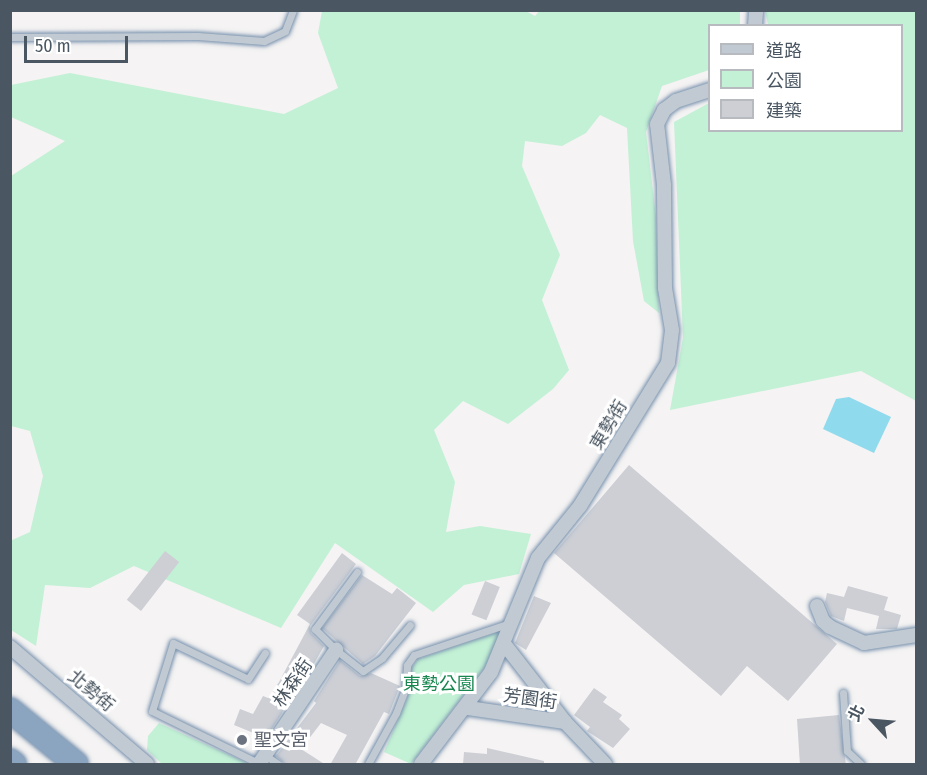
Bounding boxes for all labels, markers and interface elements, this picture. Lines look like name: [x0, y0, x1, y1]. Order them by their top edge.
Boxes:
scale bar: [27, 24, 130, 62]
legend: [708, 24, 903, 132]
text: 50 m: [35, 35, 71, 57]
text: 道路: [766, 40, 802, 62]
text: 公園: [766, 70, 802, 92]
text: 建築: [766, 100, 802, 122]
street label: 東勢街: [586, 396, 632, 454]
street label: 林森街: [269, 655, 317, 711]
street label: 北勢街: [63, 665, 119, 717]
park label: 東勢公園: [403, 673, 475, 695]
street label: 芳園街: [502, 685, 558, 713]
north arrow: [843, 691, 903, 751]
text: 北: [844, 702, 868, 724]
place label: 聖文宮: [254, 729, 308, 751]
marker: 聖文宮: [235, 733, 249, 747]

